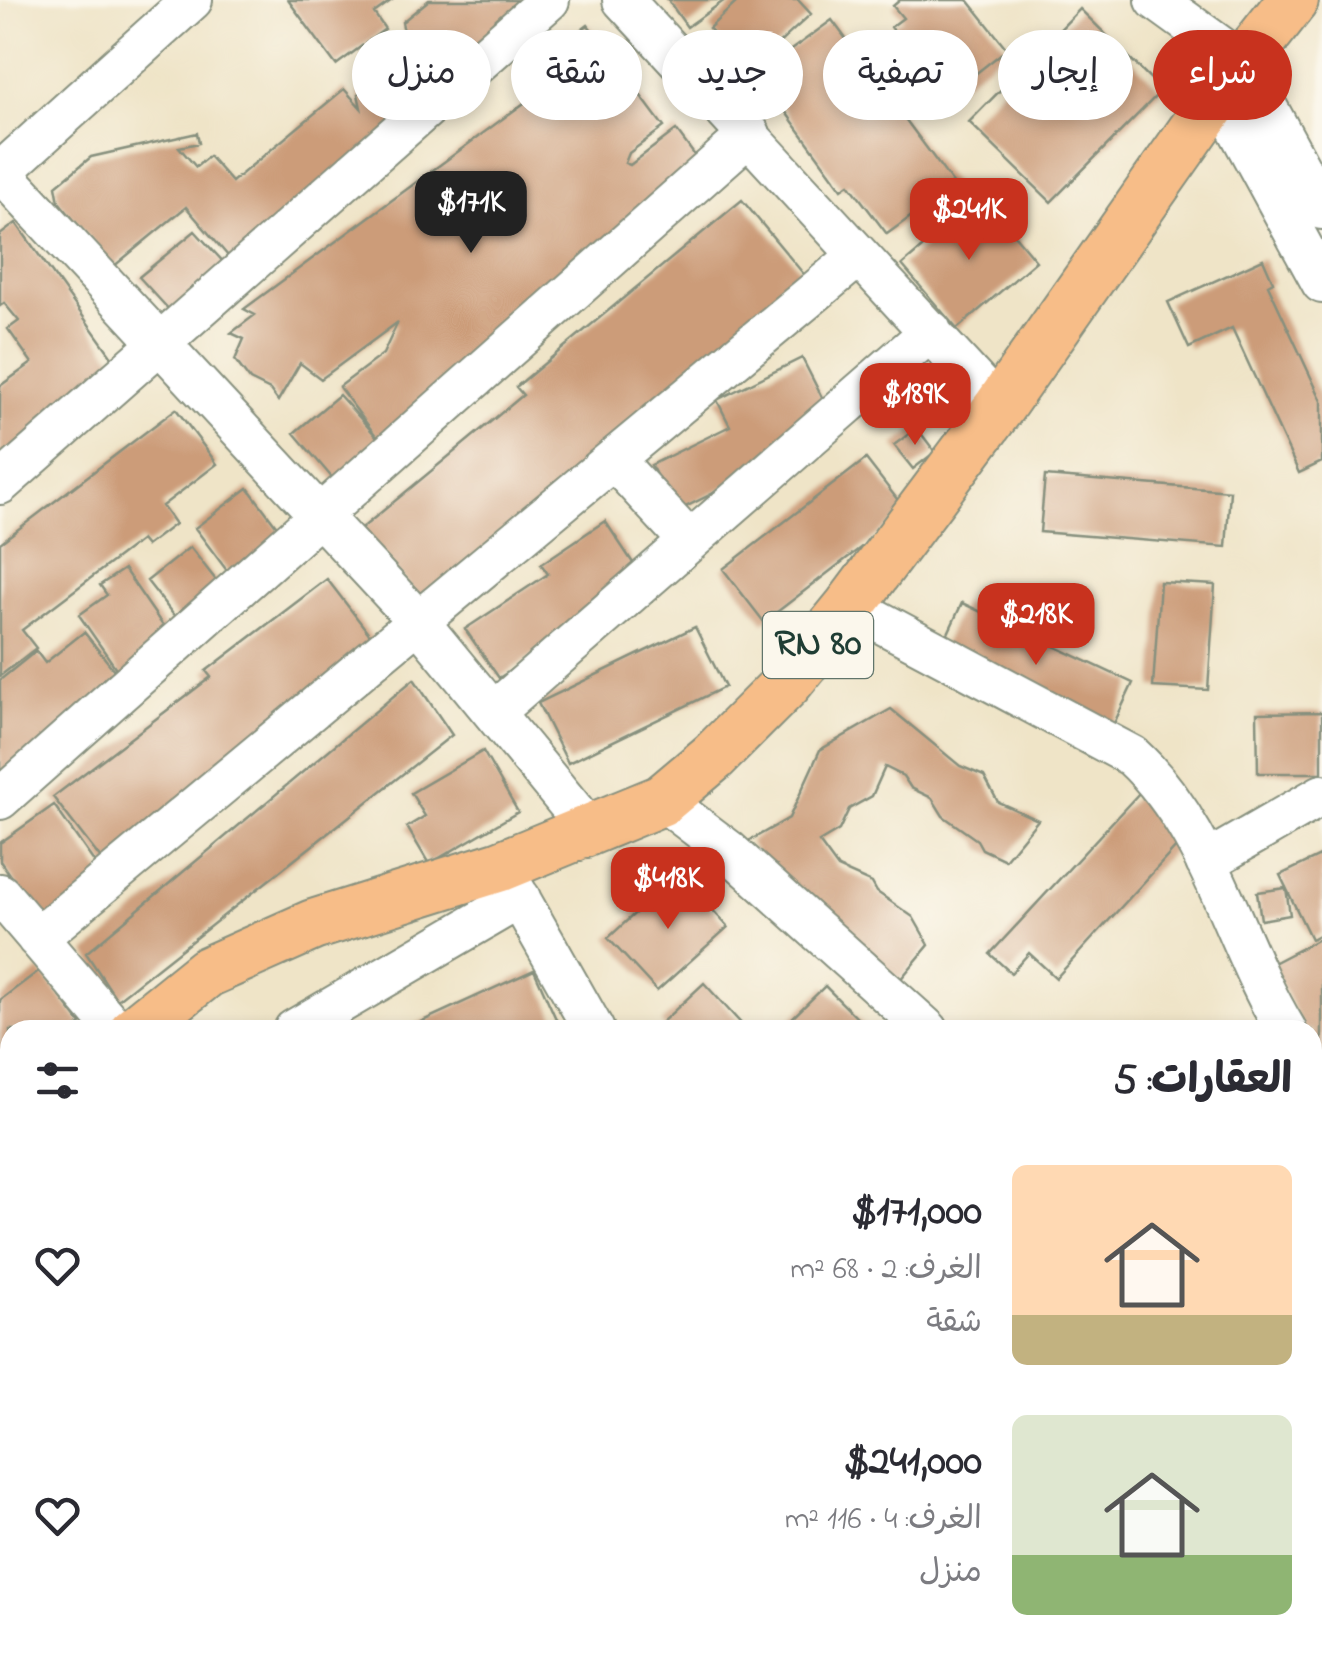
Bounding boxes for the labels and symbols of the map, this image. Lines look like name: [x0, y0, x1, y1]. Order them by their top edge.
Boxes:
pin: $171K: [401, 171, 541, 256]
pin: $241K: [899, 178, 1039, 263]
pin: $189K: [845, 363, 985, 448]
pin: $218K: [966, 583, 1106, 668]
road number: RN 80: [763, 612, 873, 678]
pin: $418K: [598, 847, 738, 932]

